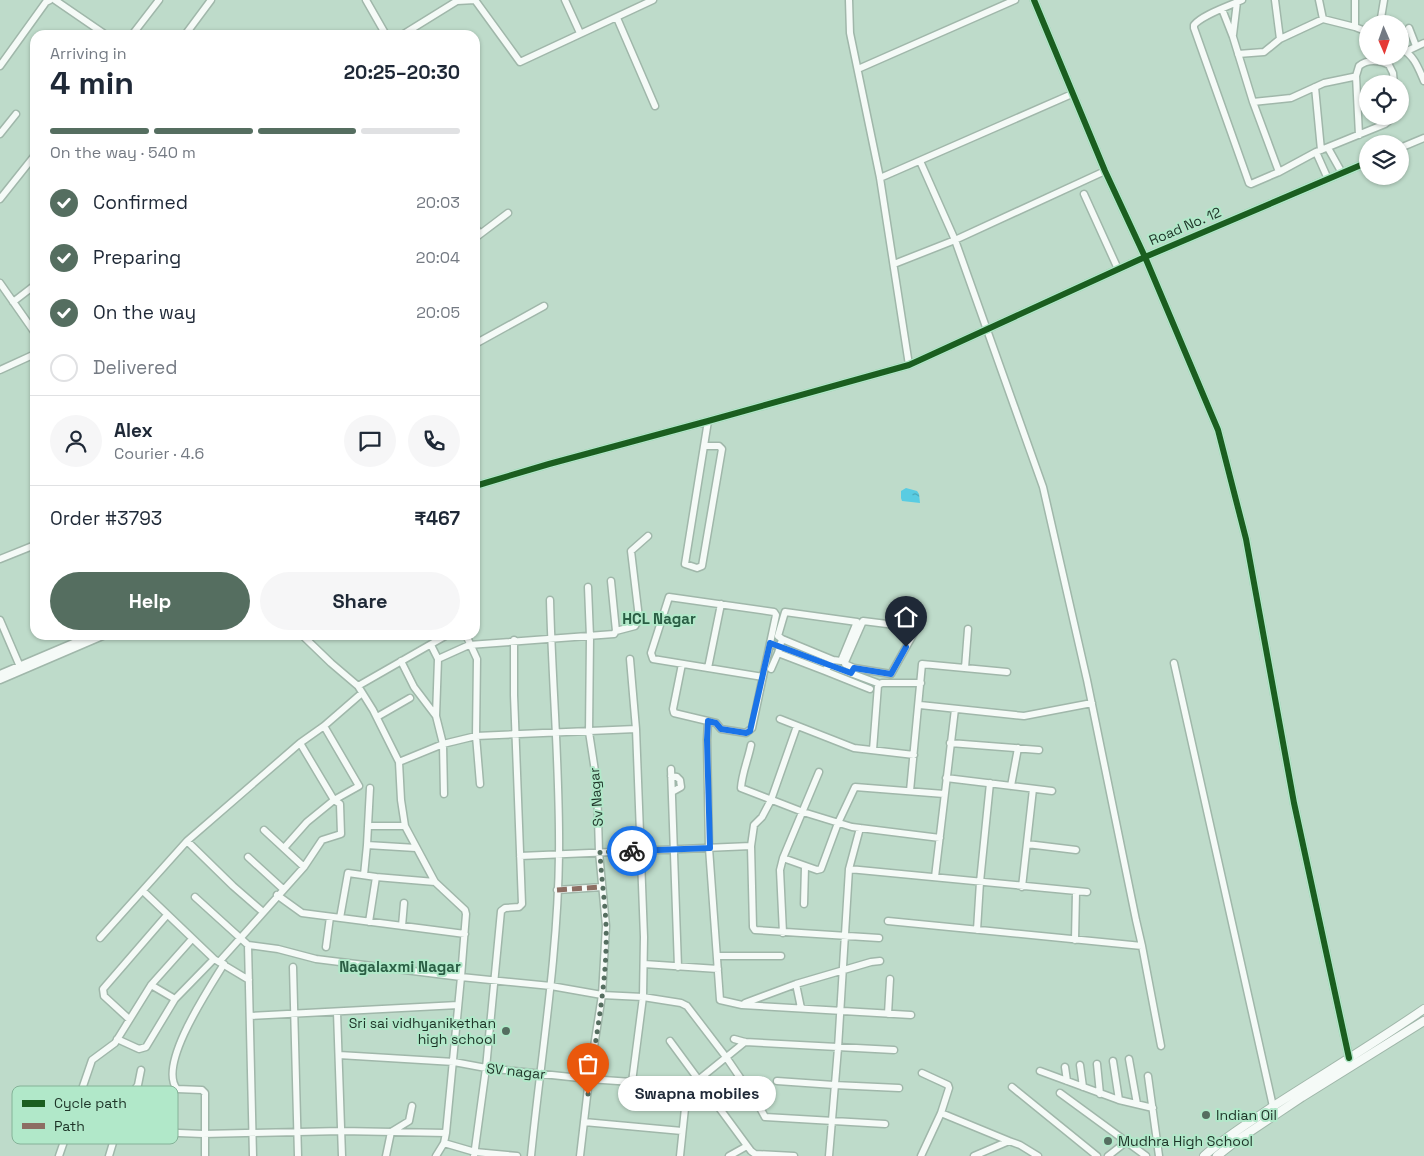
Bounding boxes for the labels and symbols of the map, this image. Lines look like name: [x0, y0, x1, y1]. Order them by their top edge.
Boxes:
north arrow: [1359, 15, 1409, 65]
street label: Road No. 12: [1146, 203, 1224, 249]
pin: [885, 596, 927, 647]
district label: HCL Nagar: [622, 609, 696, 628]
street label: Sv Nagar: [585, 767, 607, 827]
courier: [607, 826, 657, 876]
district label: Nagalaxmi Nagar: [339, 957, 461, 976]
place label: Sri sai vidhyanikethan high school: [349, 1014, 496, 1048]
marker: Sri sai vidhyanikethan high school: [500, 1025, 512, 1037]
pin: [567, 1043, 609, 1094]
street label: SV nagar: [486, 1059, 546, 1083]
callout: Swapna mobiles: [618, 1076, 776, 1112]
legend: [12, 1086, 178, 1144]
text: Cycle path: [54, 1094, 127, 1112]
place label: Indian Oil: [1216, 1106, 1277, 1124]
marker: Indian Oil: [1200, 1109, 1212, 1121]
text: Path: [54, 1117, 85, 1135]
place label: Mudhra High School: [1118, 1132, 1253, 1150]
marker: Mudhra High School: [1102, 1135, 1114, 1147]

